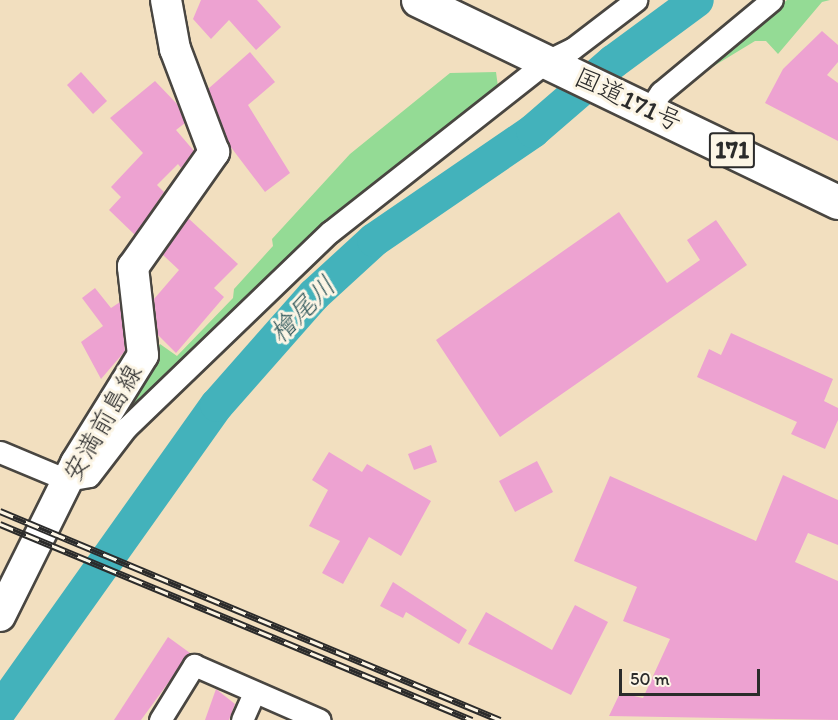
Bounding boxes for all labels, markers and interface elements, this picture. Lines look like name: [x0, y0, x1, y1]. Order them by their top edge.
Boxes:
street label: 国道171号: [569, 62, 687, 138]
road number: 171: [708, 129, 756, 171]
water label: 檜尾川: [262, 269, 342, 349]
street label: 安満前島線: [57, 359, 149, 487]
scale bar: [622, 657, 763, 695]
text: 50 m: [630, 668, 670, 690]

